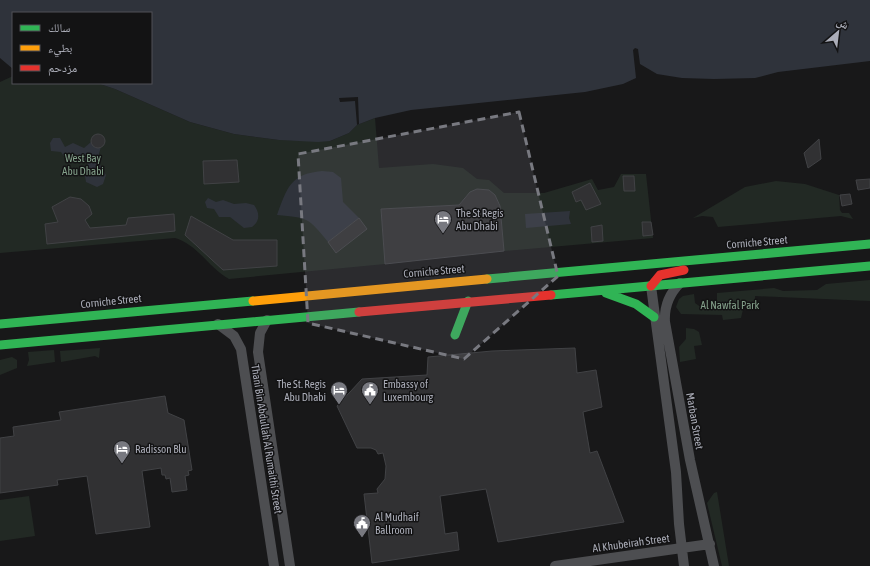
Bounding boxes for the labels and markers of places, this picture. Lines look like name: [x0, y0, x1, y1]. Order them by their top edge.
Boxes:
place label: The St Regis Abu Dhabi: [456, 207, 503, 232]
hotel icon: The St Regis Abu Dhabi: [433, 209, 453, 234]
place label: The St. Regis Abu Dhabi: [277, 378, 326, 403]
place label: Embassy of Luxembourg: [383, 378, 433, 403]
hotel icon: The St. Regis Abu Dhabi: [329, 380, 349, 405]
public building icon: Embassy of Luxembourg: [360, 380, 380, 405]
hotel icon: Radisson Blu: [112, 439, 132, 464]
place label: Radisson Blu: [135, 443, 187, 455]
place label: Al Mudhaif Ballroom: [375, 511, 419, 536]
public building icon: Al Mudhaif Ballroom: [352, 513, 372, 538]

